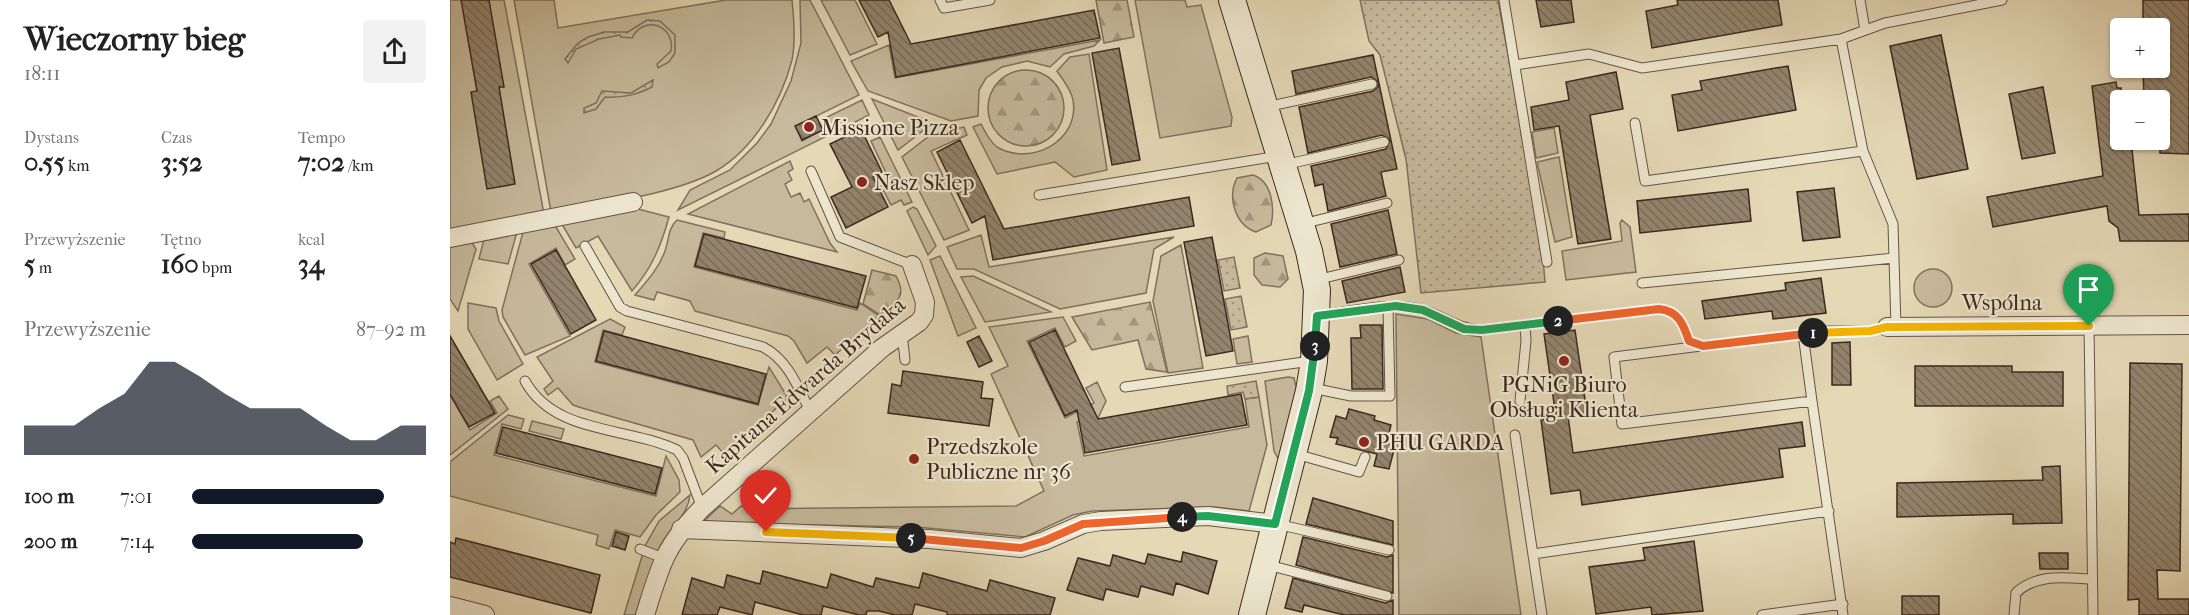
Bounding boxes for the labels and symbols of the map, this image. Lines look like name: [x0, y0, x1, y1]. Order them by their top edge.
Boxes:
place label: Missione Pizza: [821, 115, 960, 141]
marker: Missione Pizza: [802, 120, 816, 134]
place label: Nasz Sklep: [874, 170, 974, 196]
marker: Nasz Sklep: [855, 175, 869, 189]
pin: [2063, 264, 2114, 326]
street label: Wspólna: [1961, 290, 2043, 316]
street label: Kapitana Edwarda Brydaka: [701, 291, 911, 480]
pin: 2: [1543, 306, 1573, 336]
pin: 1: [1798, 318, 1828, 348]
pin: 3: [1300, 331, 1330, 361]
marker: PGNiG Biuro Obsługi Klienta: [1557, 354, 1571, 368]
place label: PGNiG Biuro Obsługi Klienta: [1490, 372, 1639, 423]
place label: PHU GARDA: [1376, 430, 1505, 456]
place label: Przedszkole Publiczne nr 36: [926, 434, 1071, 485]
marker: PHU GARDA: [1357, 435, 1371, 449]
marker: Przedszkole Publiczne nr 36: [907, 452, 921, 466]
pin: [740, 470, 791, 532]
pin: 4: [1167, 502, 1197, 532]
pin: 5: [896, 523, 926, 553]

